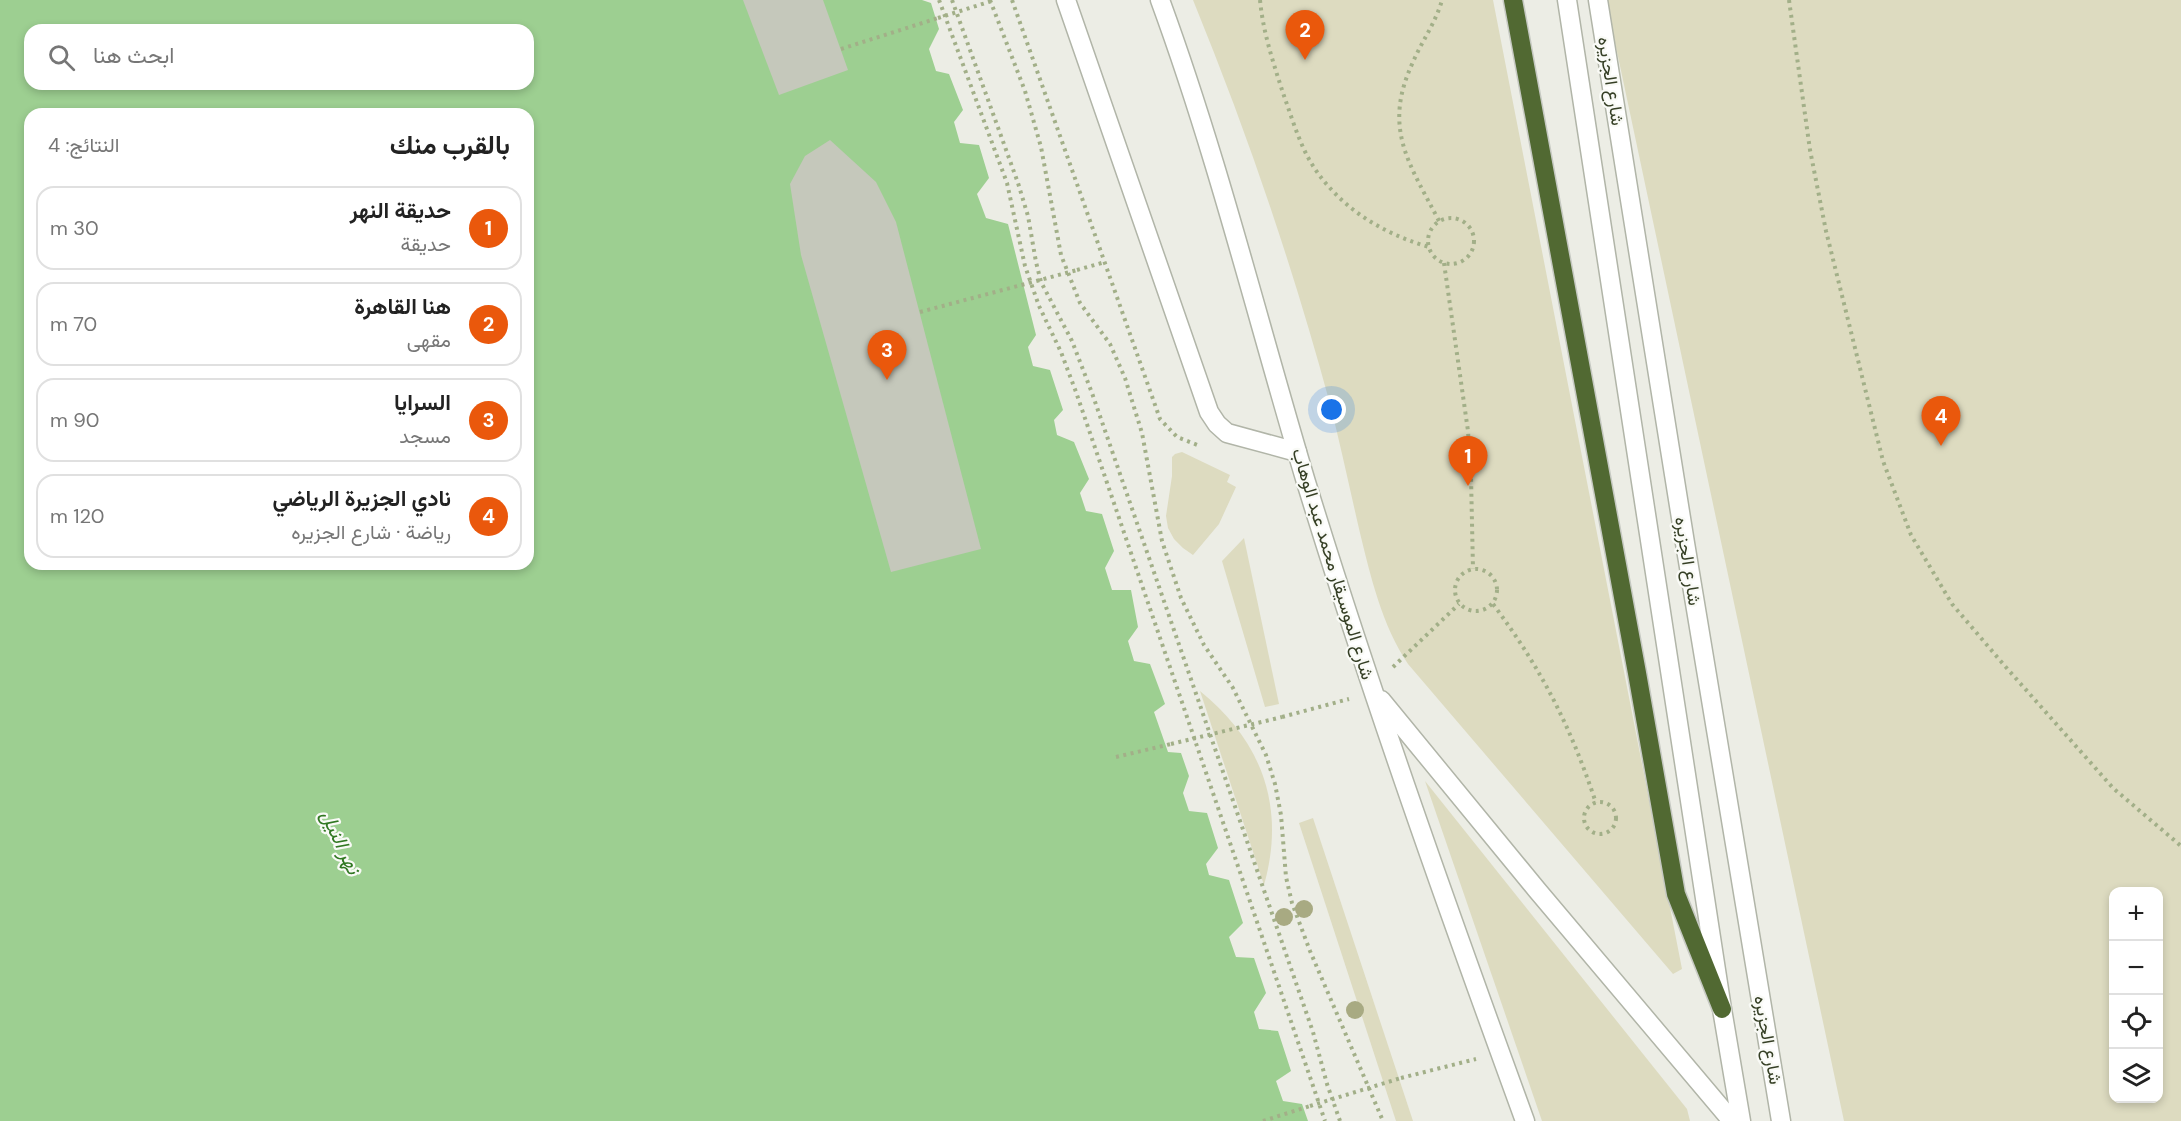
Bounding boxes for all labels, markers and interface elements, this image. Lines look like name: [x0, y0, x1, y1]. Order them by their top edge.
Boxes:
pin: 2: [1286, 10, 1324, 60]
search box: [24, 24, 534, 90]
street label: شارع الجزيره: [1592, 35, 1630, 127]
icon: search: [45, 41, 78, 74]
text: ابحث هنا: [93, 41, 174, 70]
text: بالقرب منك: [390, 128, 510, 162]
text: النتائج: 4: [48, 132, 119, 158]
text: حديقة النهر: [350, 196, 451, 225]
text: 30 m: [50, 215, 99, 241]
text: 1: [485, 215, 492, 241]
text: حديقة: [400, 231, 451, 257]
text: هنا القاهرة: [354, 292, 451, 321]
text: 70 m: [50, 311, 97, 337]
text: 2: [483, 311, 494, 337]
text: مقهى: [407, 327, 451, 353]
pin: 3: [868, 330, 906, 380]
text: السرايا: [394, 388, 451, 417]
your location: [1317, 395, 1346, 424]
pin: 4: [1922, 396, 1960, 446]
text: 90 m: [50, 407, 99, 433]
text: 3: [482, 407, 495, 433]
text: مسجد: [399, 423, 451, 449]
pin: 1: [1448, 436, 1488, 486]
street label: شارع الموسيقار محمد عبد الوهاب: [1286, 445, 1380, 683]
text: نادي الجزيرة الرياضي: [272, 484, 451, 513]
text: 120 m: [50, 503, 104, 529]
text: 4: [482, 503, 495, 529]
street label: شارع الجزيره: [1669, 515, 1707, 607]
text: رياضة · شارع الجزيره: [291, 519, 451, 545]
water label: نهر النيل: [315, 806, 368, 879]
map controls: [2109, 887, 2163, 1103]
button: +: [2109, 887, 2163, 941]
button: −: [2109, 941, 2163, 995]
street label: شارع الجزيره: [1748, 994, 1788, 1086]
button: locate: [2109, 995, 2163, 1049]
button: layers: [2109, 1049, 2163, 1103]

